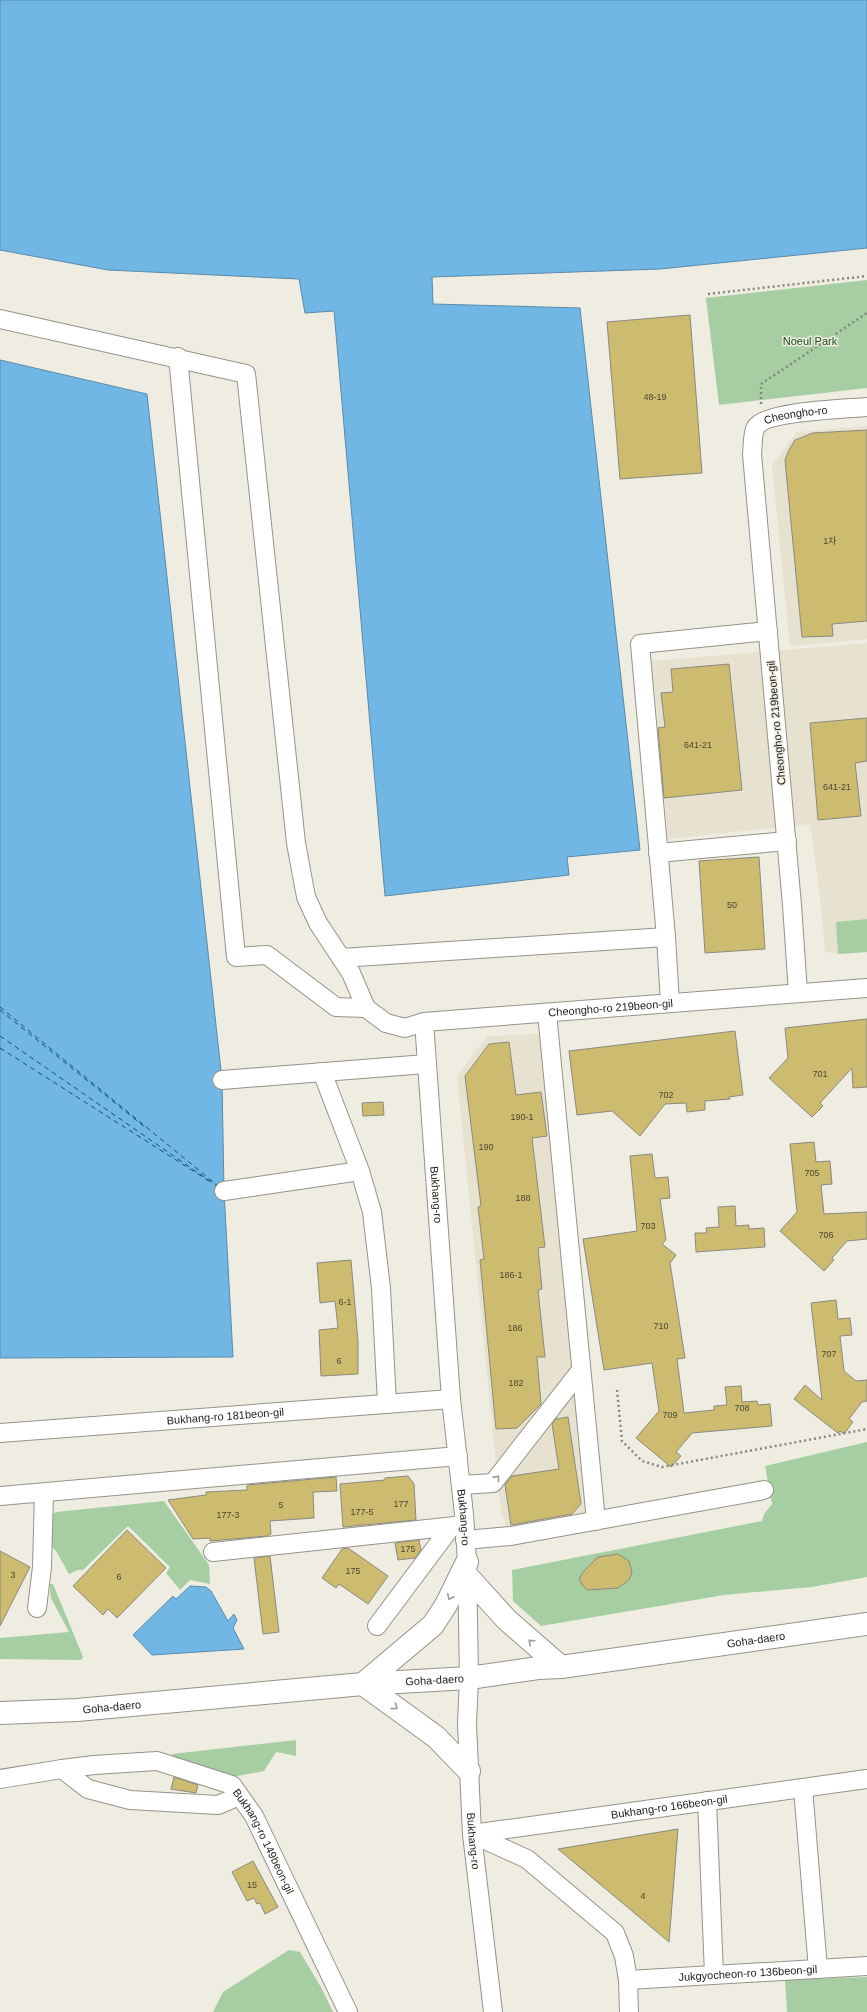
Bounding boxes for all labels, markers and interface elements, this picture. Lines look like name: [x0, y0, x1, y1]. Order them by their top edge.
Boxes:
park label: Noeul Park: [783, 335, 838, 347]
house number: 48-19: [643, 392, 667, 402]
street label: Cheongho-ro: [762, 404, 828, 426]
house number: 1차: [823, 536, 837, 546]
street label: Cheongho-ro 219beon-gil: [765, 660, 787, 786]
house number: 641-21: [684, 740, 712, 750]
house number: 641-21: [823, 782, 851, 792]
house number: 50: [727, 900, 737, 910]
street label: Cheongho-ro 219beon-gil: [548, 997, 673, 1018]
house number: 701: [812, 1069, 828, 1079]
house number: 702: [658, 1090, 674, 1100]
house number: 190-1: [510, 1112, 534, 1122]
house number: 190: [478, 1142, 494, 1152]
street label: Bukhang-ro: [428, 1166, 444, 1223]
house number: 705: [804, 1168, 820, 1178]
house number: 188: [515, 1193, 531, 1203]
house number: 703: [640, 1221, 656, 1231]
house number: 706: [818, 1230, 834, 1240]
house number: 186-1: [499, 1270, 523, 1280]
house number: 6-1: [338, 1297, 352, 1307]
house number: 710: [653, 1321, 669, 1331]
house number: 186: [507, 1323, 523, 1333]
house number: 707: [821, 1349, 837, 1359]
house number: 6: [336, 1356, 342, 1366]
house number: 182: [508, 1378, 524, 1388]
house number: 708: [734, 1403, 750, 1413]
street label: Bukhang-ro 181beon-gil: [166, 1406, 284, 1426]
house number: 709: [662, 1410, 678, 1420]
one-way arrow: [493, 1475, 500, 1482]
street label: Bukhang-ro: [455, 1488, 472, 1546]
house number: 177: [393, 1499, 409, 1509]
house number: 5: [278, 1500, 284, 1510]
house number: 177-5: [350, 1507, 374, 1517]
house number: 177-3: [216, 1510, 240, 1520]
house number: 175: [400, 1544, 416, 1554]
house number: 175: [345, 1566, 361, 1576]
house number: 3: [10, 1570, 16, 1580]
house number: 6: [116, 1572, 122, 1582]
one-way arrow: [447, 1592, 455, 1600]
street label: Goha-daero: [726, 1630, 786, 1650]
one-way arrow: [528, 1639, 536, 1647]
street label: Goha-daero: [405, 1672, 464, 1688]
street label: Goha-daero: [82, 1698, 142, 1715]
one-way arrow: [391, 1702, 398, 1710]
street label: Bukhang-ro 149beon-gil: [231, 1786, 296, 1896]
street label: Bukhang-ro 166beon-gil: [610, 1793, 728, 1821]
street label: Bukhang-ro: [465, 1812, 482, 1870]
house number: 15: [247, 1880, 257, 1890]
house number: 4: [640, 1891, 646, 1901]
street label: Jukgyocheon-ro 136beon-gil: [678, 1963, 818, 1983]

